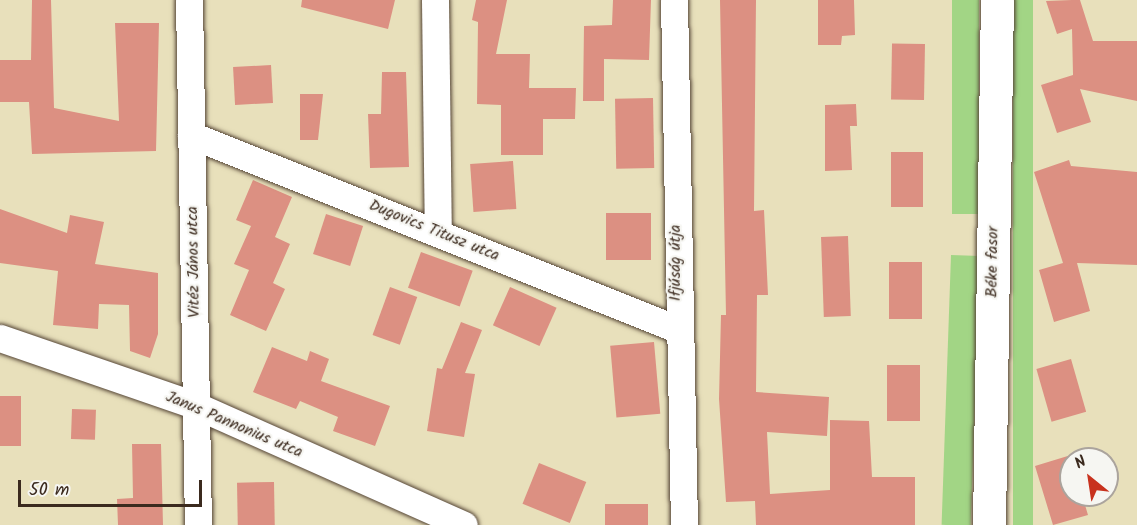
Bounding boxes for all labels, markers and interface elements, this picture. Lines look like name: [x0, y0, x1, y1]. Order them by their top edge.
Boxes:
street label: Dugovics Titusz utca: [366, 196, 502, 266]
street label: Vitéz János utca: [183, 206, 205, 318]
street label: Ifjúság útja: [666, 225, 686, 301]
street label: Béke fasor: [983, 226, 1003, 298]
street label: Janus Pannonius utca: [163, 387, 305, 463]
north arrow: [1059, 447, 1119, 507]
text: N: [1070, 449, 1091, 476]
scale bar: [21, 468, 206, 506]
text: 50 m: [29, 476, 69, 505]

